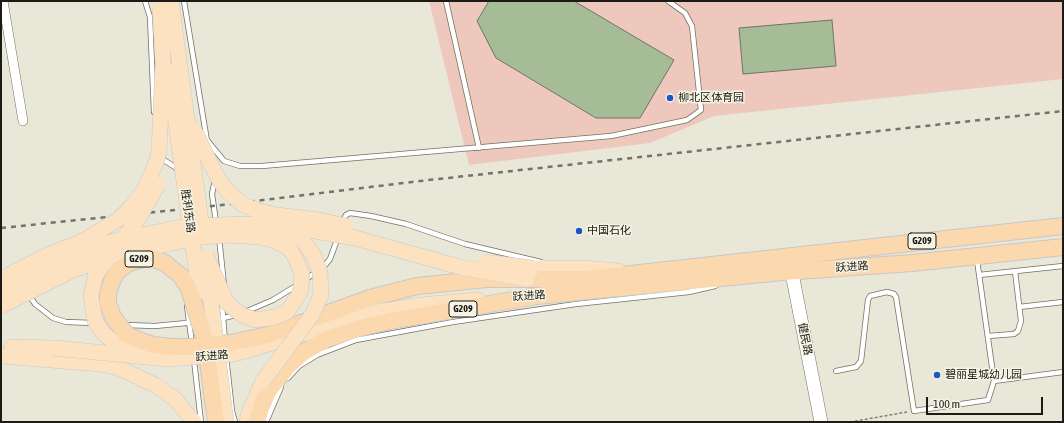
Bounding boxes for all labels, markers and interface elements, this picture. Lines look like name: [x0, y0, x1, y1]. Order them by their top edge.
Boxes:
place label: 柳北区体育园: [678, 91, 744, 105]
marker: 柳北区体育园: [665, 93, 675, 103]
street label: 胜利东路: [178, 188, 198, 234]
place label: 中国石化: [587, 224, 631, 238]
marker: 中国石化: [574, 226, 584, 236]
road number: G209: [908, 233, 936, 249]
road number: G209: [125, 251, 153, 267]
street label: 跃进路: [835, 259, 869, 275]
street label: 跃进路: [512, 288, 546, 304]
road number: G209: [449, 301, 477, 317]
street label: 健民路: [795, 322, 815, 356]
street label: 跃进路: [195, 348, 229, 364]
place label: 碧丽星城幼儿园: [945, 368, 1022, 382]
marker: 碧丽星城幼儿园: [932, 370, 942, 380]
scale bar: [928, 389, 1045, 415]
text: 100 m: [933, 397, 960, 411]

